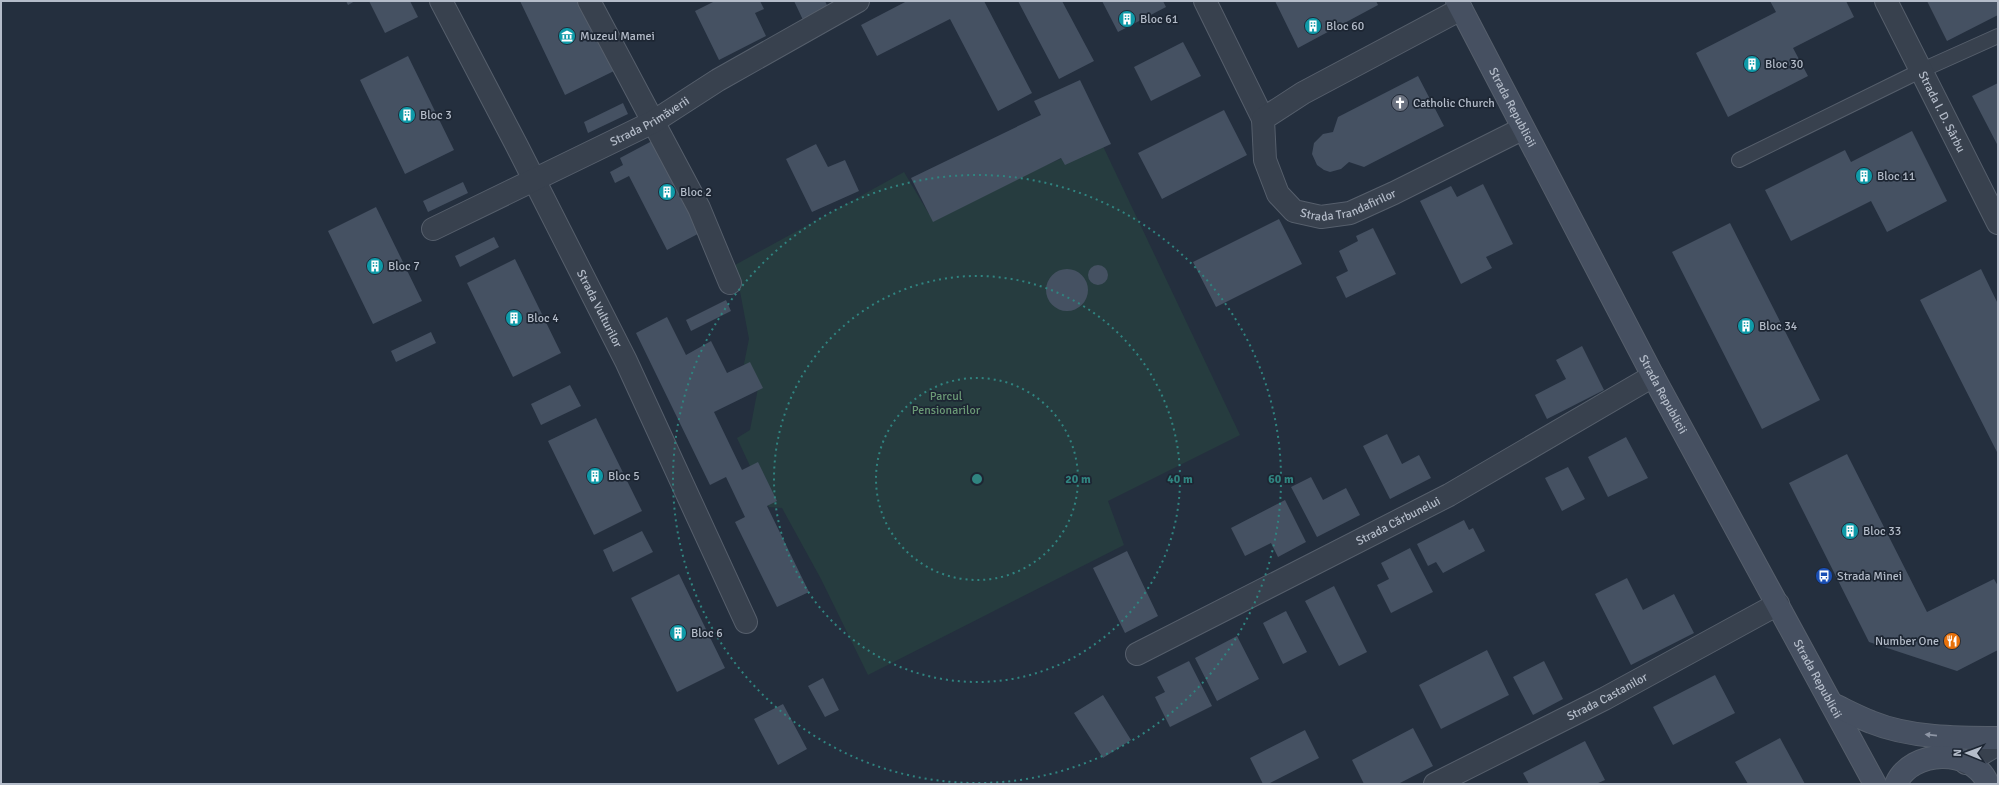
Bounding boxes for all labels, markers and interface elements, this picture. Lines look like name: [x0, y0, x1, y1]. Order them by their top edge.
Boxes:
building icon: Bloc 61: [1117, 9, 1137, 29]
place label: Bloc 61: [1140, 12, 1178, 27]
building icon: Bloc 60: [1303, 16, 1323, 36]
place label: Bloc 60: [1326, 19, 1364, 34]
museum icon: Muzeul Mamei: [557, 26, 577, 46]
place label: Muzeul Mamei: [580, 29, 655, 44]
building icon: Bloc 30: [1742, 54, 1762, 74]
place label: Bloc 30: [1765, 57, 1803, 72]
street label: Strada Republicii: [1486, 65, 1540, 150]
street label: Strada I. D. Sârbu: [1915, 69, 1969, 155]
street label: Strada Primăverii: [607, 93, 692, 149]
church icon: Catholic Church: [1390, 93, 1410, 113]
place label: Catholic Church: [1413, 96, 1495, 111]
building icon: Bloc 3: [397, 105, 417, 125]
place label: Bloc 3: [420, 108, 452, 123]
building icon: Bloc 11: [1854, 166, 1874, 186]
place label: Bloc 11: [1877, 169, 1915, 184]
building icon: Bloc 2: [657, 182, 677, 202]
place label: Bloc 2: [680, 185, 712, 200]
street label: Strada Trandafirilor: [1299, 185, 1399, 224]
building icon: Bloc 7: [365, 256, 385, 276]
place label: Bloc 7: [388, 259, 420, 274]
street label: Strada Vulturilor: [573, 267, 626, 351]
building icon: Bloc 4: [504, 308, 524, 328]
place label: Bloc 4: [527, 311, 559, 326]
building icon: Bloc 34: [1736, 316, 1756, 336]
place label: Bloc 34: [1759, 319, 1798, 334]
street label: Strada Republicii: [1636, 352, 1691, 436]
park label: Parcul Pensionarilor: [912, 389, 981, 418]
building icon: Bloc 5: [585, 466, 605, 486]
place label: Bloc 5: [608, 469, 640, 484]
centre of rings: [970, 472, 984, 486]
text: 20 m: [1065, 472, 1091, 487]
text: 40 m: [1167, 472, 1193, 487]
text: 60 m: [1268, 472, 1294, 487]
street label: Strada Cărbunelui: [1353, 493, 1443, 549]
building icon: Bloc 33: [1840, 521, 1860, 541]
place label: Bloc 33: [1863, 524, 1901, 539]
bus stop icon: Strada Minei: [1814, 566, 1834, 586]
place label: Strada Minei: [1837, 569, 1902, 584]
building icon: Bloc 6: [668, 623, 688, 643]
place label: Bloc 6: [691, 626, 723, 641]
restaurant icon: Number One: [1942, 631, 1962, 651]
place label: Number One: [1875, 634, 1939, 649]
street label: Strada Republicii: [1790, 637, 1845, 721]
street label: Strada Castanilor: [1564, 669, 1651, 724]
one-way arrow: [1925, 731, 1937, 738]
north arrow: [1947, 733, 1987, 773]
text: N: [1951, 749, 1964, 757]

